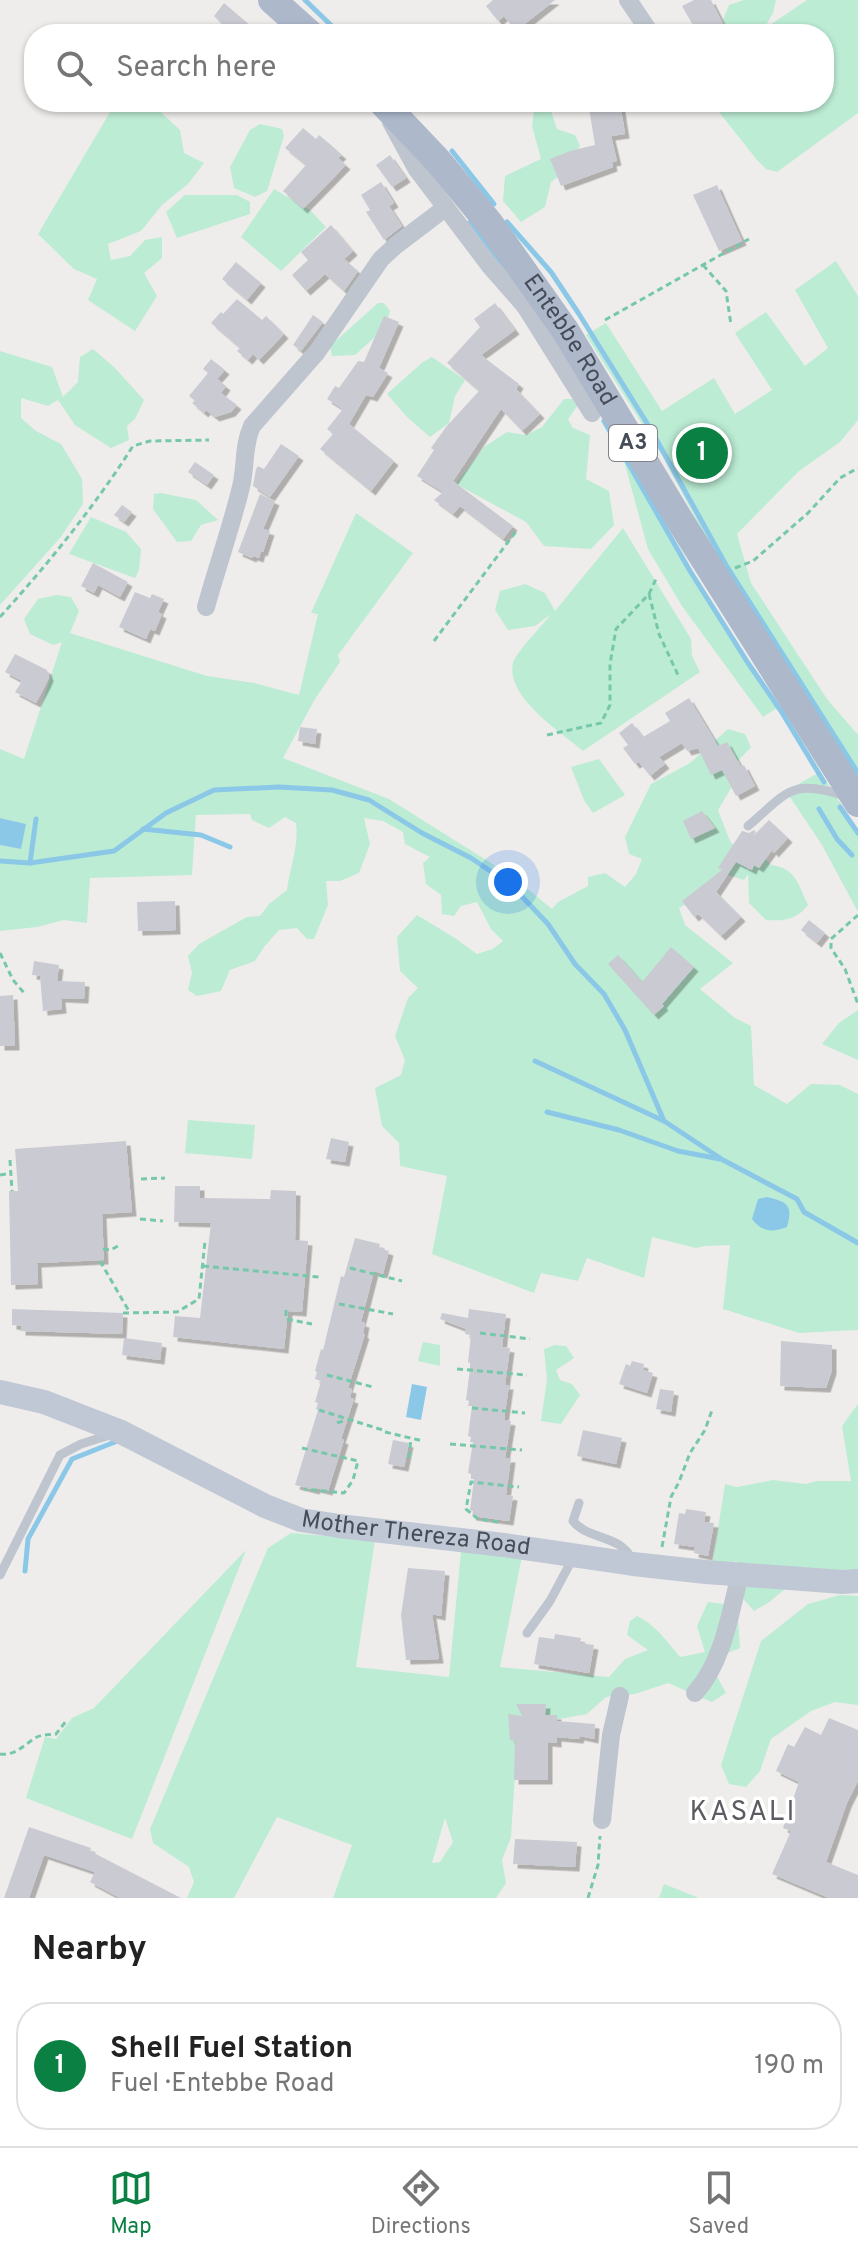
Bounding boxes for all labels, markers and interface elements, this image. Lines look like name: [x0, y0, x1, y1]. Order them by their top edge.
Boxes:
search box: [24, 24, 834, 112]
icon: search: [52, 46, 96, 90]
text: Search here: [116, 50, 276, 87]
street label: Entebbe Road: [516, 269, 623, 412]
pin: 1: [676, 423, 728, 483]
road number: A3: [609, 425, 657, 461]
your location: [488, 862, 528, 902]
street label: Mother Thereza Road: [299, 1505, 532, 1564]
district label: KASALI: [690, 1795, 796, 1831]
text: Nearby: [32, 1929, 147, 1972]
text: Shell Fuel Station: [110, 2031, 353, 2068]
text: 1: [55, 2050, 65, 2083]
text: 190 m: [754, 2050, 824, 2083]
text: Fuel · Entebbe Road: [110, 2068, 334, 2101]
tab: Map: [109, 2166, 153, 2241]
tab: Directions: [371, 2166, 471, 2241]
tab: Saved: [689, 2166, 749, 2241]

